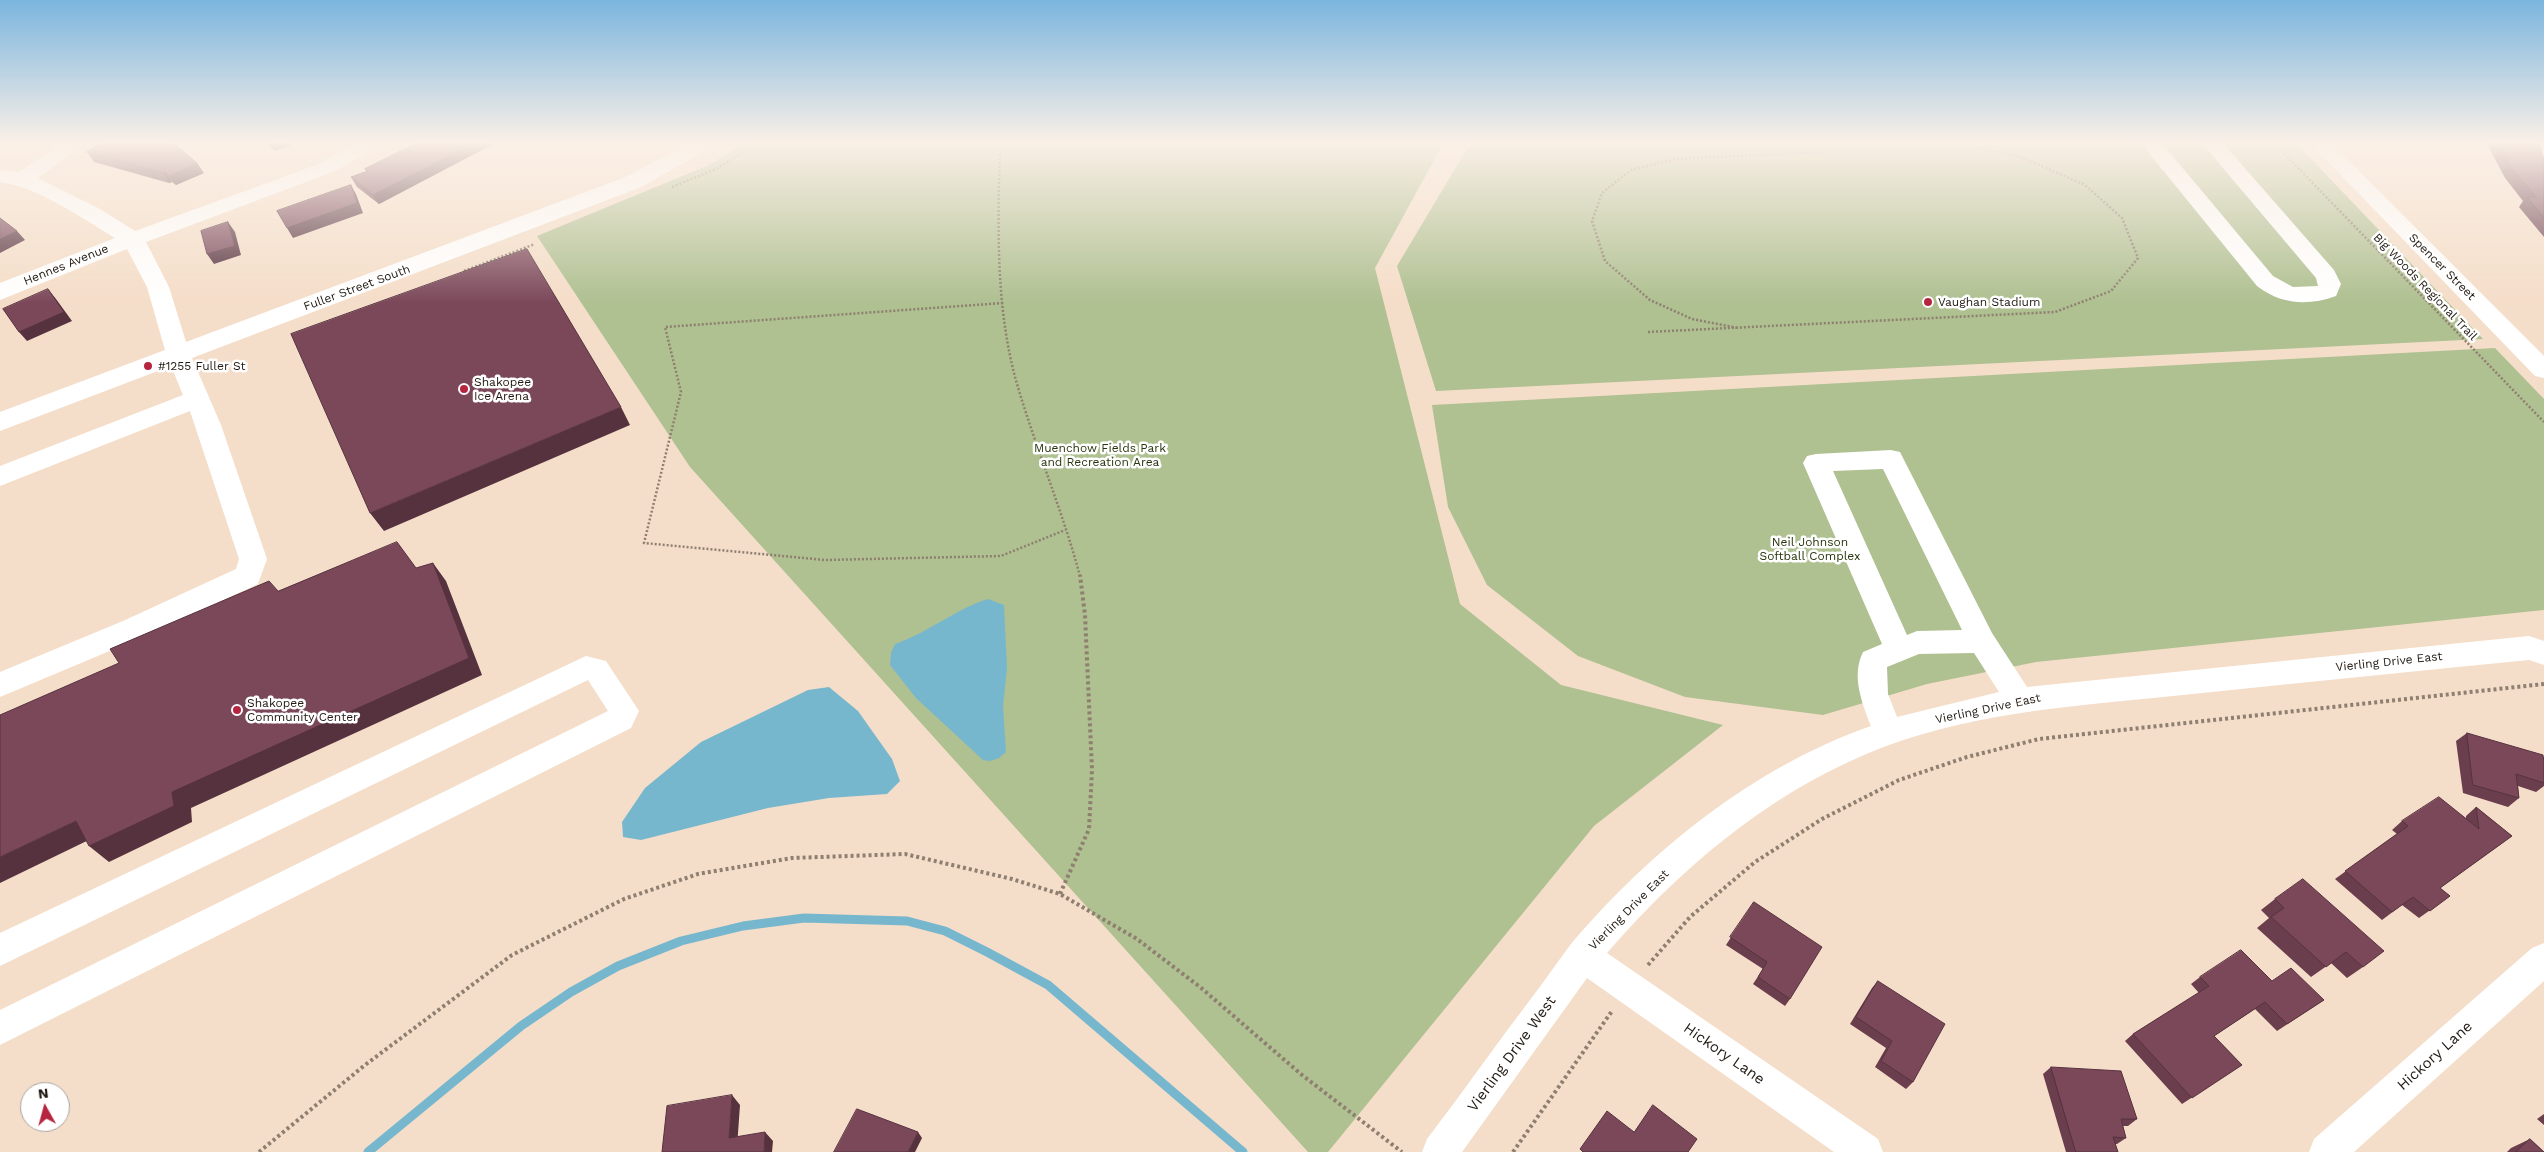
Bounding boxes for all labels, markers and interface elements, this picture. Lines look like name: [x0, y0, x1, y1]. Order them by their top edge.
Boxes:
street label: Big Woods Regional Trail: [2370, 230, 2480, 344]
street label: Spencer Street: [2406, 231, 2478, 303]
street label: Hennes Avenue: [21, 241, 111, 289]
street label: Fuller Street South: [302, 262, 412, 314]
place label: Vaughan Stadium: [1938, 295, 2040, 309]
marker: Vaughan Stadium: [1922, 296, 1934, 308]
place label: #1255 Fuller St: [158, 359, 246, 373]
marker: #1255 Fuller St: [142, 360, 154, 372]
place label: Shakopee Ice Arena: [474, 375, 531, 403]
marker: Shakopee Ice Arena: [458, 383, 470, 395]
park label: Muenchow Fields Park and Recreation Area: [1034, 441, 1166, 469]
park label: Neil Johnson Softball Complex: [1760, 535, 1860, 563]
street label: Vierling Drive East: [2335, 649, 2443, 675]
street label: Vierling Drive East: [1934, 691, 2042, 727]
place label: Shakopee Community Center: [247, 696, 358, 724]
marker: Shakopee Community Center: [231, 704, 243, 716]
street label: Vierling Drive East: [1586, 867, 1672, 953]
street label: Vierling Drive West: [1464, 993, 1560, 1115]
street label: Hickory Lane: [2394, 1018, 2476, 1094]
street label: Hickory Lane: [1680, 1019, 1768, 1089]
north arrow: [20, 1082, 70, 1132]
text: N: [37, 1085, 49, 1102]

